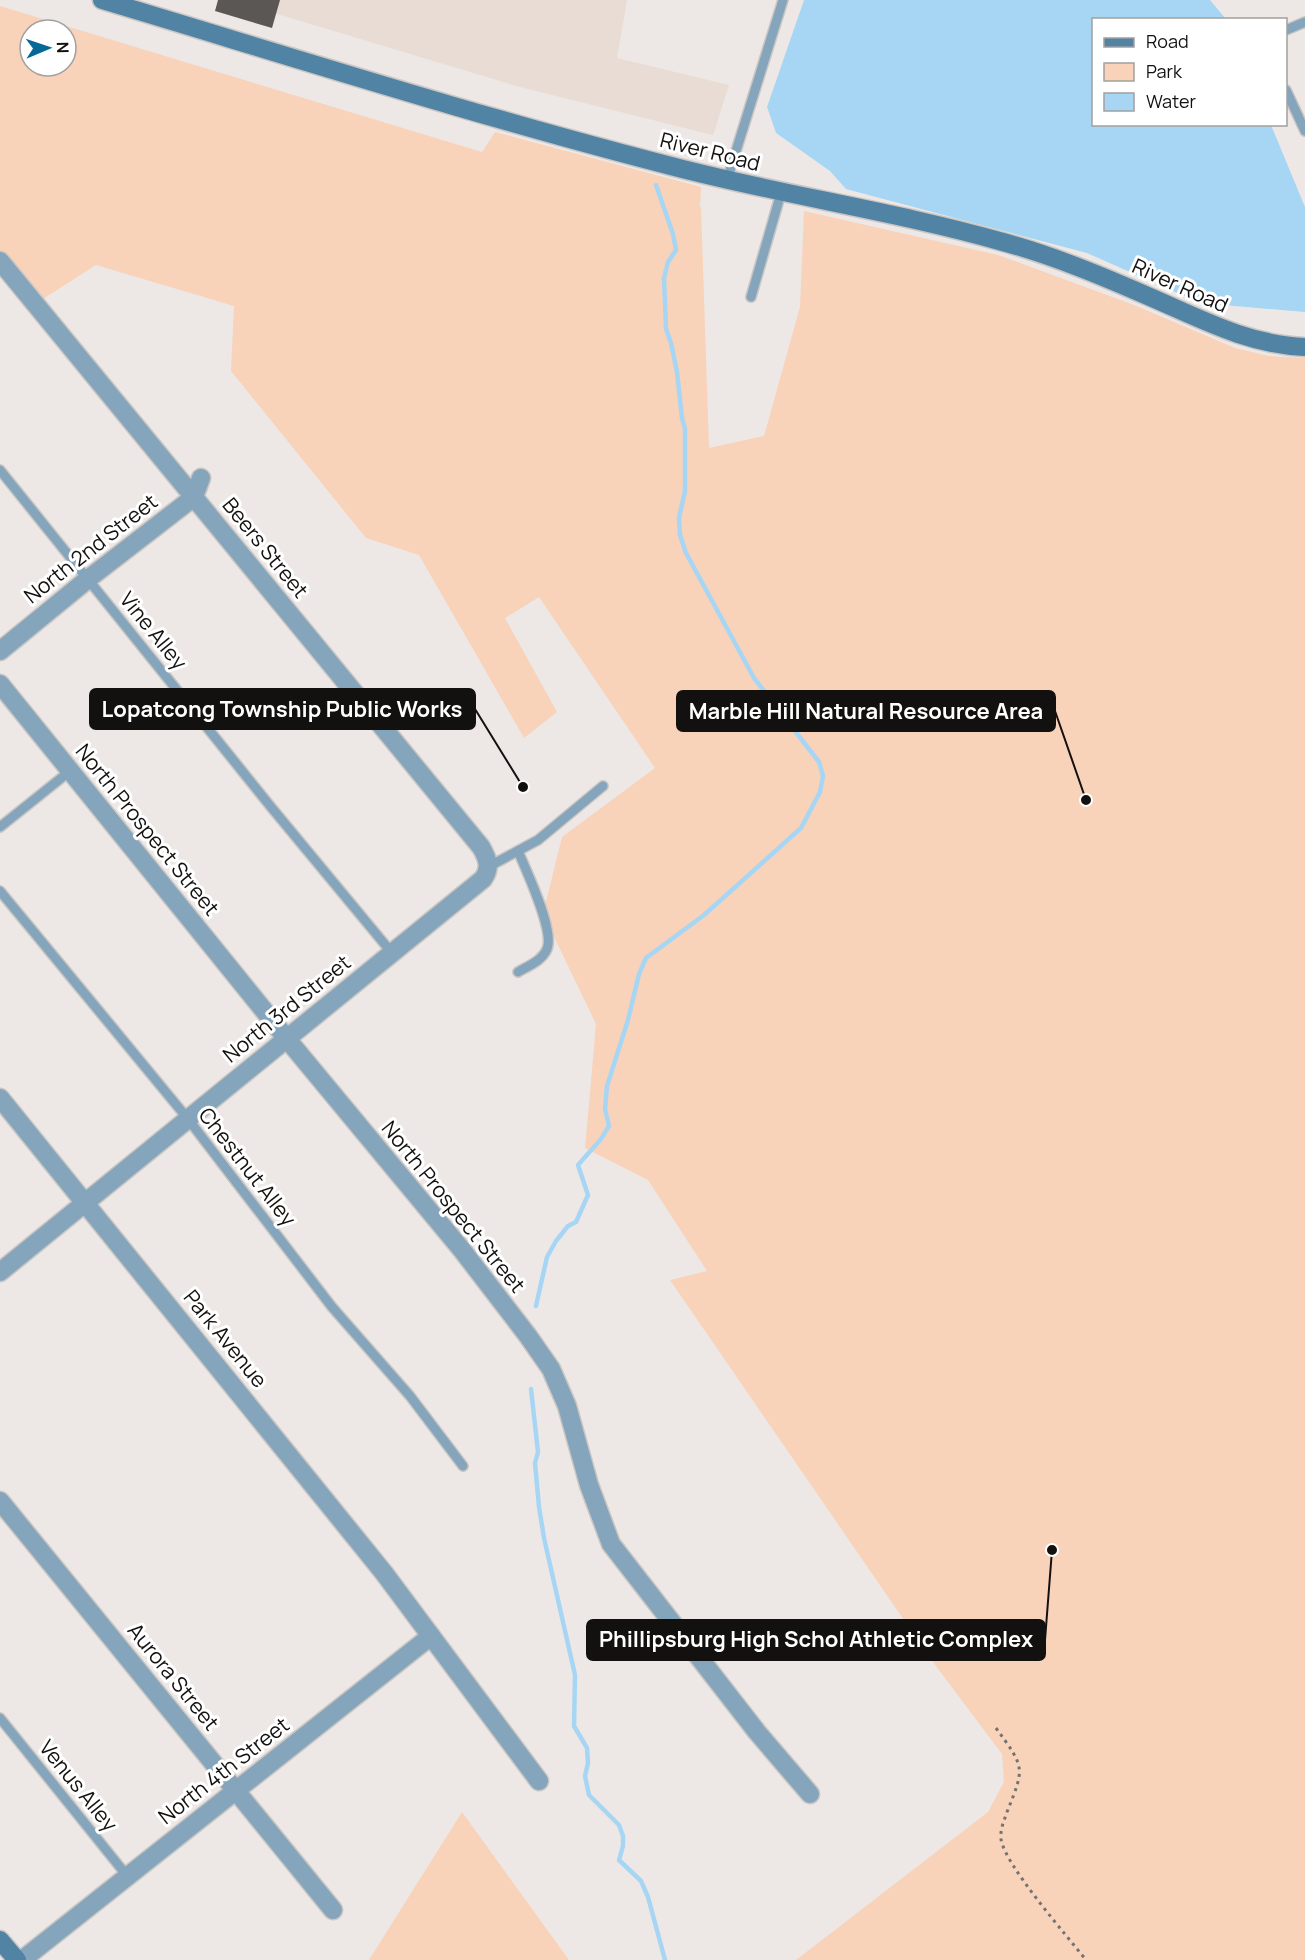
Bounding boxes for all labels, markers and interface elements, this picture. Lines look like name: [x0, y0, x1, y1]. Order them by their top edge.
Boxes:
north arrow: [18, 18, 78, 78]
legend: [1092, 18, 1287, 126]
text: Road: [1146, 29, 1189, 53]
text: N: [52, 41, 74, 54]
text: Park: [1146, 59, 1183, 83]
text: Water: [1146, 89, 1196, 113]
street label: River Road: [657, 125, 763, 177]
street label: River Road: [1128, 252, 1233, 319]
street label: North 2nd Street: [18, 487, 163, 609]
street label: Beers Street: [217, 491, 315, 603]
street label: Vine Alley: [114, 586, 194, 675]
callout: Lopatcong Township Public Works: [90, 689, 475, 729]
callout: Marble Hill Natural Resource Area: [677, 691, 1055, 731]
text: Lopatcong Township Public Works: [102, 694, 463, 724]
text: Marble Hill Natural Resource Area: [689, 696, 1043, 726]
street label: North Prospect Street: [70, 738, 226, 921]
street label: North 3rd Street: [217, 948, 356, 1068]
street label: Chestnut Alley: [193, 1101, 303, 1231]
street label: North Prospect Street: [376, 1115, 532, 1298]
street label: Park Avenue: [178, 1284, 274, 1393]
street label: Aurora Street: [122, 1617, 226, 1736]
callout: Phillipsburg High Schol Athletic Complex: [587, 1620, 1045, 1660]
text: Phillipsburg High Schol Athletic Complex: [599, 1624, 1033, 1654]
street label: North 4th Street: [152, 1710, 294, 1830]
street label: Venus Alley: [33, 1734, 124, 1837]

